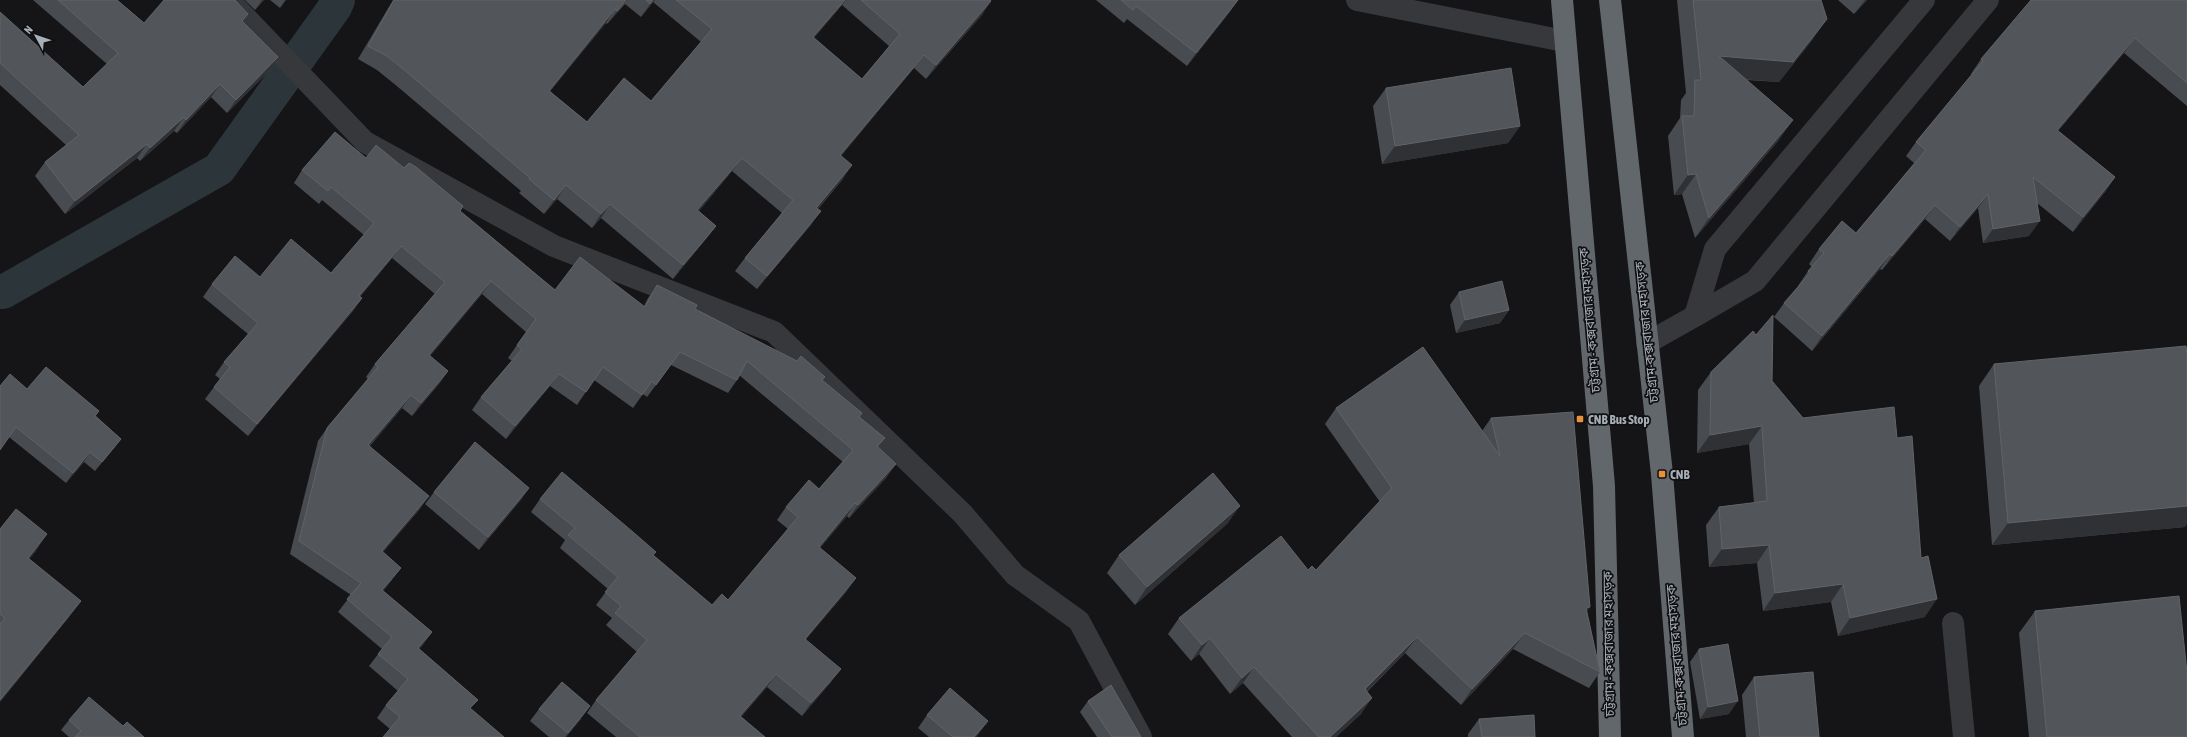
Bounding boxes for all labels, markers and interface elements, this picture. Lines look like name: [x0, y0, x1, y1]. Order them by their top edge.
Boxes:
north arrow: [16, 16, 56, 56]
text: N: [22, 23, 35, 36]
street label: চট্টগ্রাম - কক্সবাজার মহাসড়ক: [1576, 246, 1603, 394]
street label: চট্টগ্রাম-কক্সবাজার মহাসড়ক: [1632, 260, 1661, 404]
place label: CNB Bus Stop: [1588, 412, 1650, 427]
marker: CNB Bus Stop: [1575, 414, 1585, 424]
place label: CNB: [1670, 467, 1691, 482]
marker: CNB: [1657, 469, 1667, 479]
street label: চট্টগ্রাম - কক্সবাজার মহাসড়ক: [1600, 571, 1617, 718]
street label: চট্টগ্রাম-কক্সবাজার মহাসড়ক: [1663, 583, 1690, 727]

